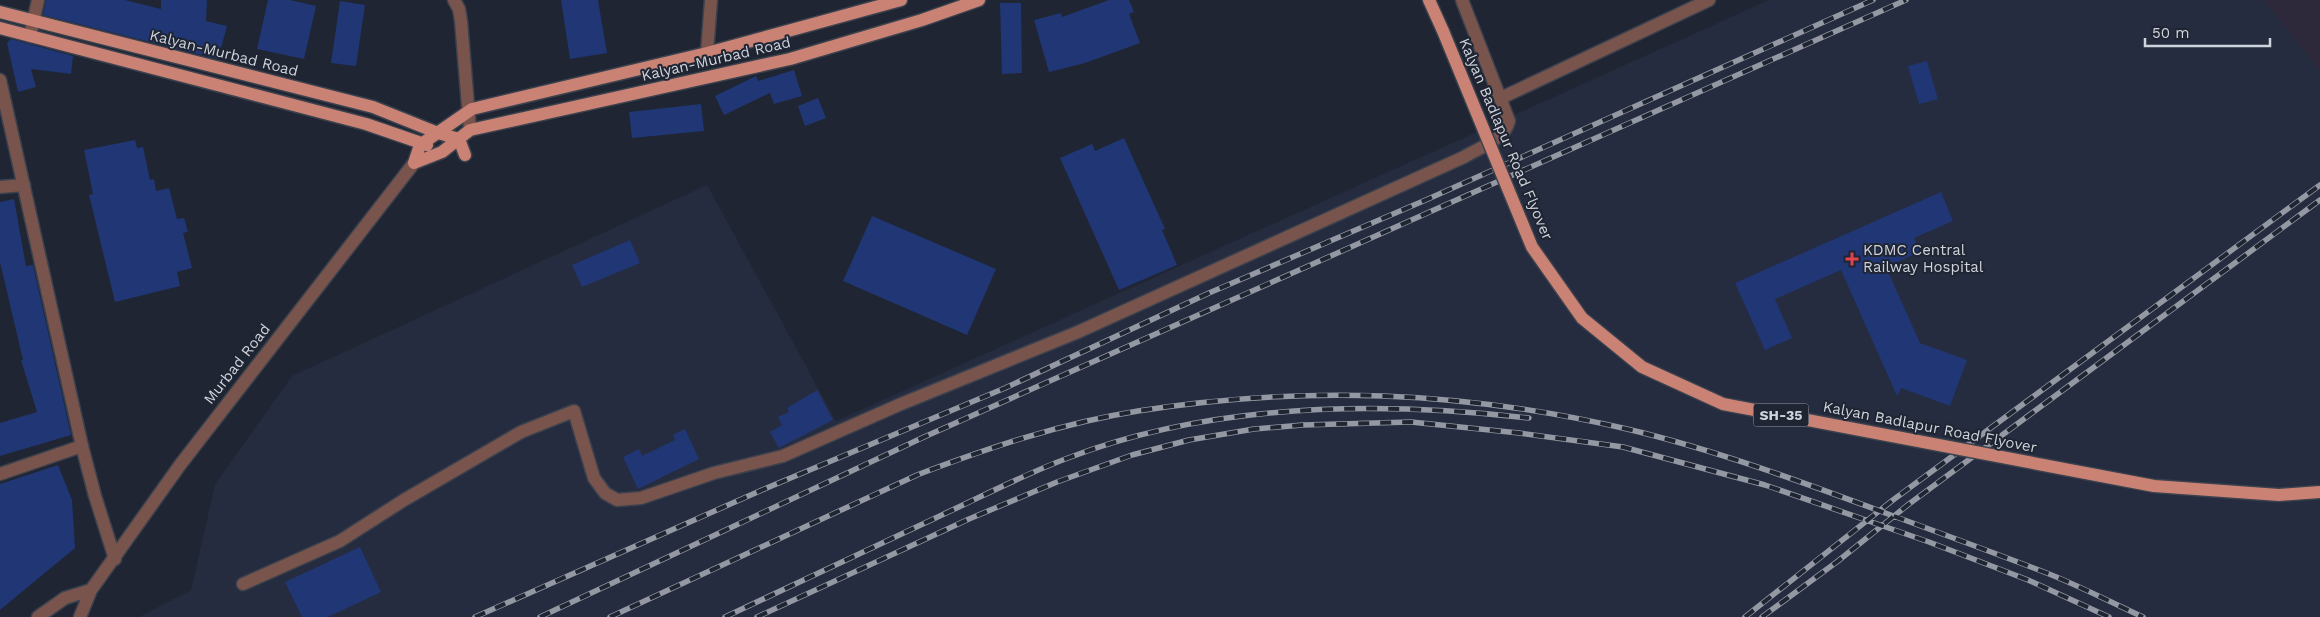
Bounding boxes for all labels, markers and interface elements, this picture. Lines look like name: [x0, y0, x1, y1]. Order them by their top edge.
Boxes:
scale bar: [2145, 15, 2270, 47]
text: 50 m: [2152, 24, 2189, 42]
street label: Kalyan-Murbad Road: [148, 26, 300, 80]
street label: Kalyan-Murbad Road: [640, 33, 792, 85]
street label: Kalyan Badlapur Road Flyover: [1455, 35, 1557, 243]
place label: KDMC Central Railway Hospital: [1863, 241, 1984, 276]
marker: KDMC Central Railway Hospital: [1845, 252, 1859, 266]
street label: Murbad Road: [200, 320, 274, 408]
street label: Kalyan Badlapur Road Flyover: [1822, 397, 2038, 457]
road number: SH-35: [1754, 404, 1808, 426]

